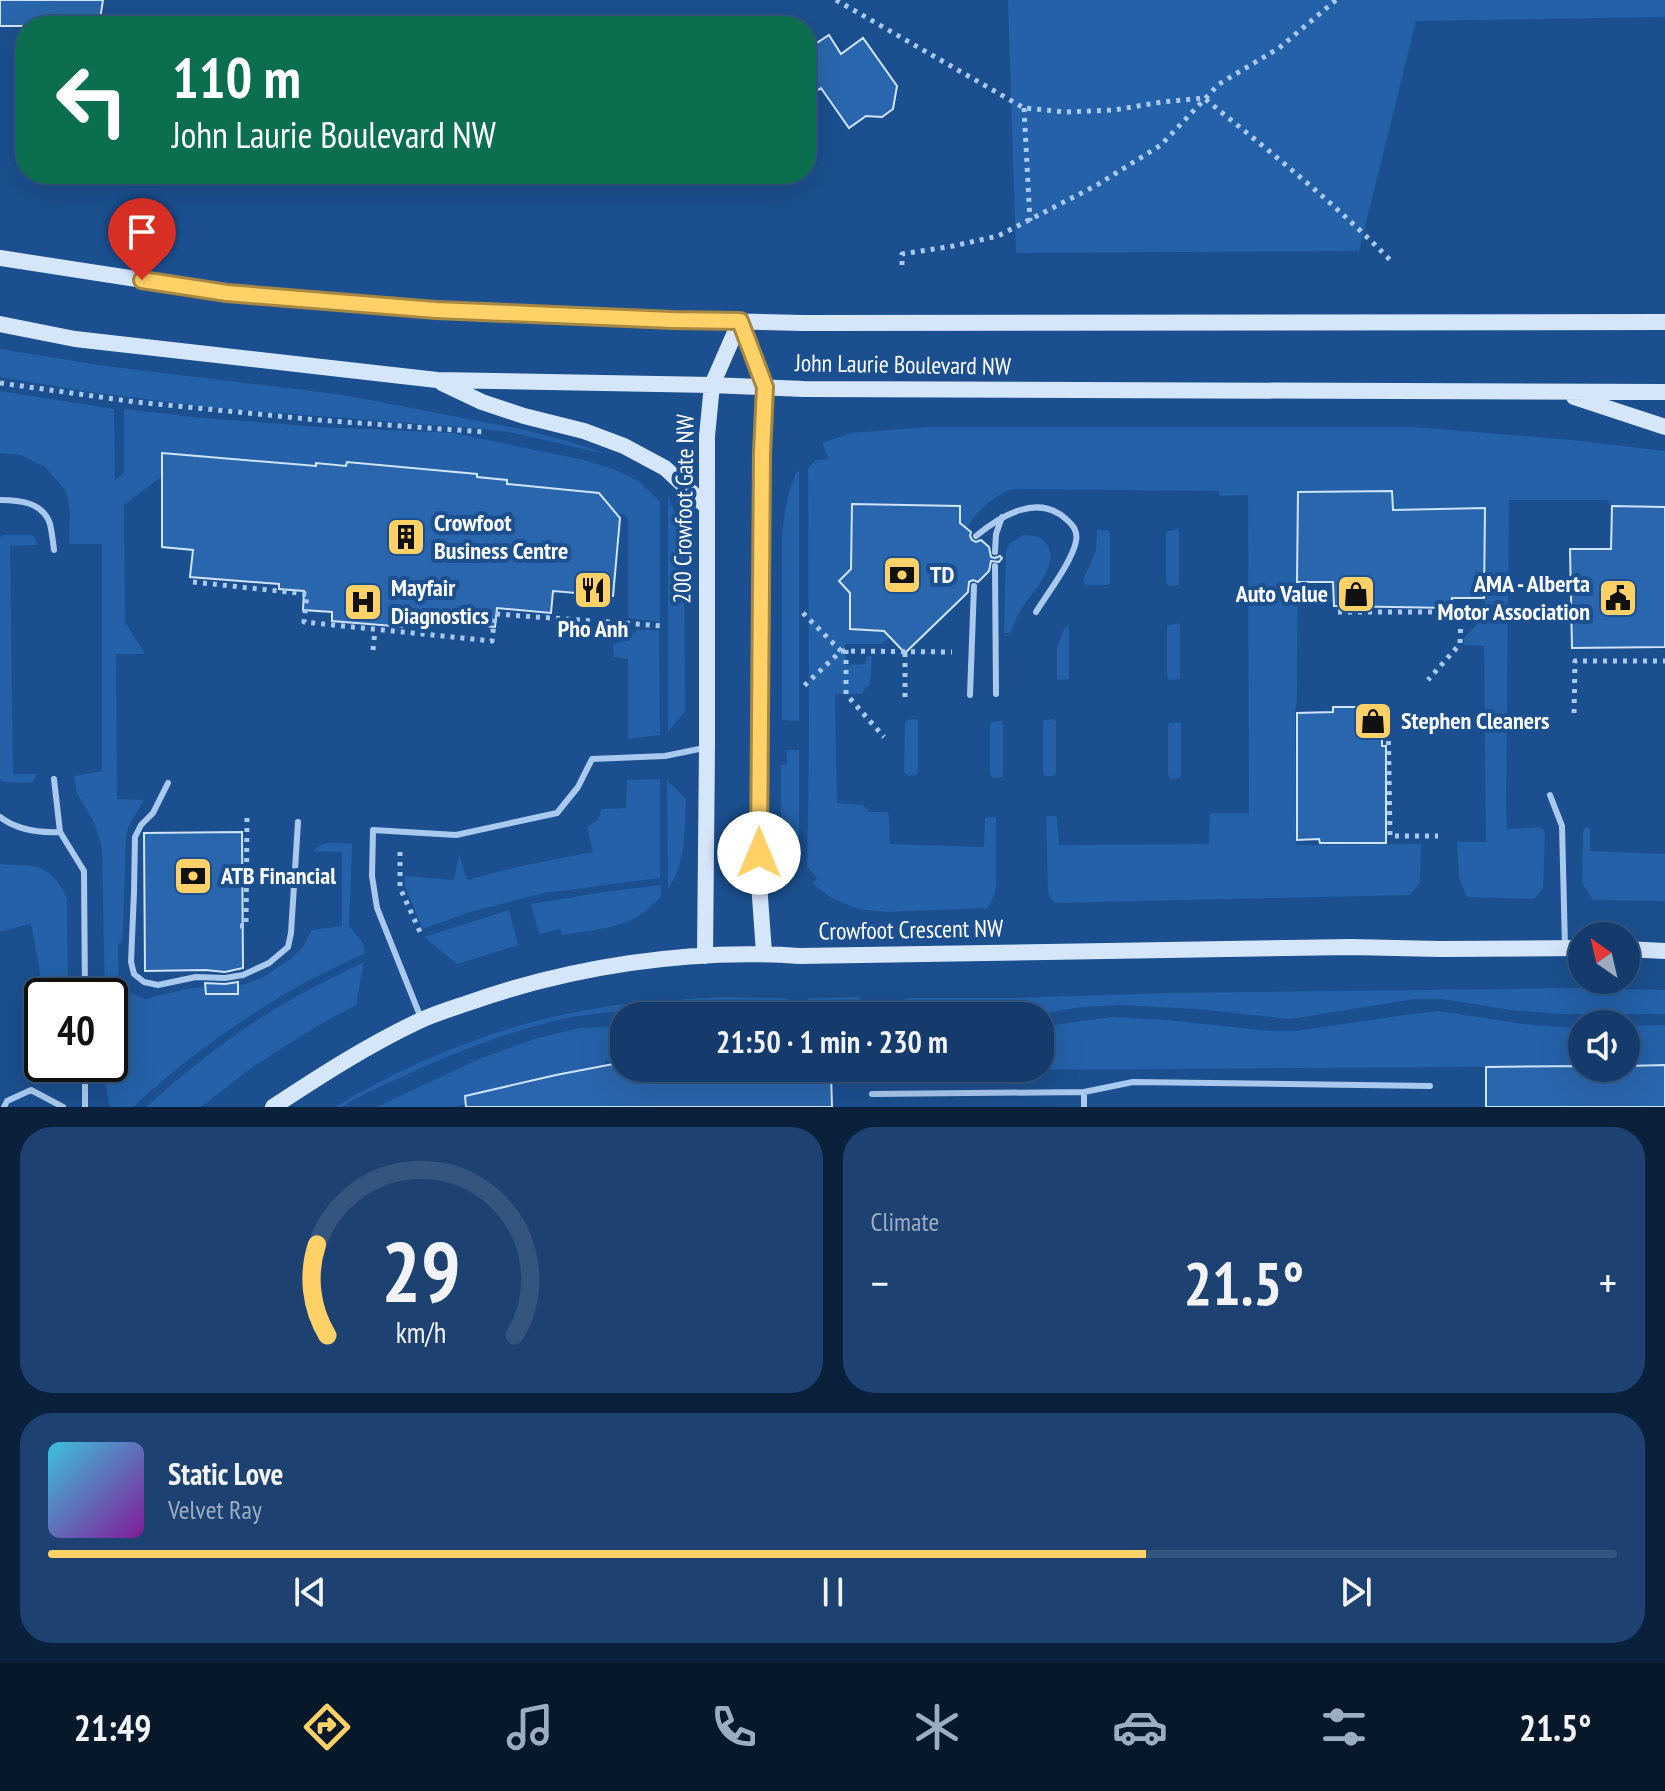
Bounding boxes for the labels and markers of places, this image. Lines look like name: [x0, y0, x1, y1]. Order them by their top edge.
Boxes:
pin: [108, 198, 176, 280]
place label: Crowfoot Business Centre: [434, 507, 568, 566]
building icon: Crowfoot Business Centre: [385, 516, 427, 558]
bank icon: TD: [881, 554, 923, 596]
place label: TD: [930, 559, 954, 590]
place label: AMA - Alberta Motor Association: [1438, 568, 1590, 627]
restaurant icon: Pho Anh: [572, 569, 614, 611]
place label: Mayfair Diagnostics: [391, 572, 489, 631]
shop icon: Auto Value: [1335, 573, 1377, 615]
public building icon: AMA - Alberta Motor Association: [1597, 577, 1639, 619]
place label: Auto Value: [1235, 578, 1328, 609]
hospital icon: Mayfair Diagnostics: [342, 581, 384, 623]
place label: Pho Anh: [558, 613, 628, 644]
shop icon: Stephen Cleaners: [1352, 700, 1394, 742]
place label: Stephen Cleaners: [1401, 705, 1549, 736]
bank icon: ATB Financial: [172, 855, 214, 897]
place label: ATB Financial: [220, 860, 336, 891]

